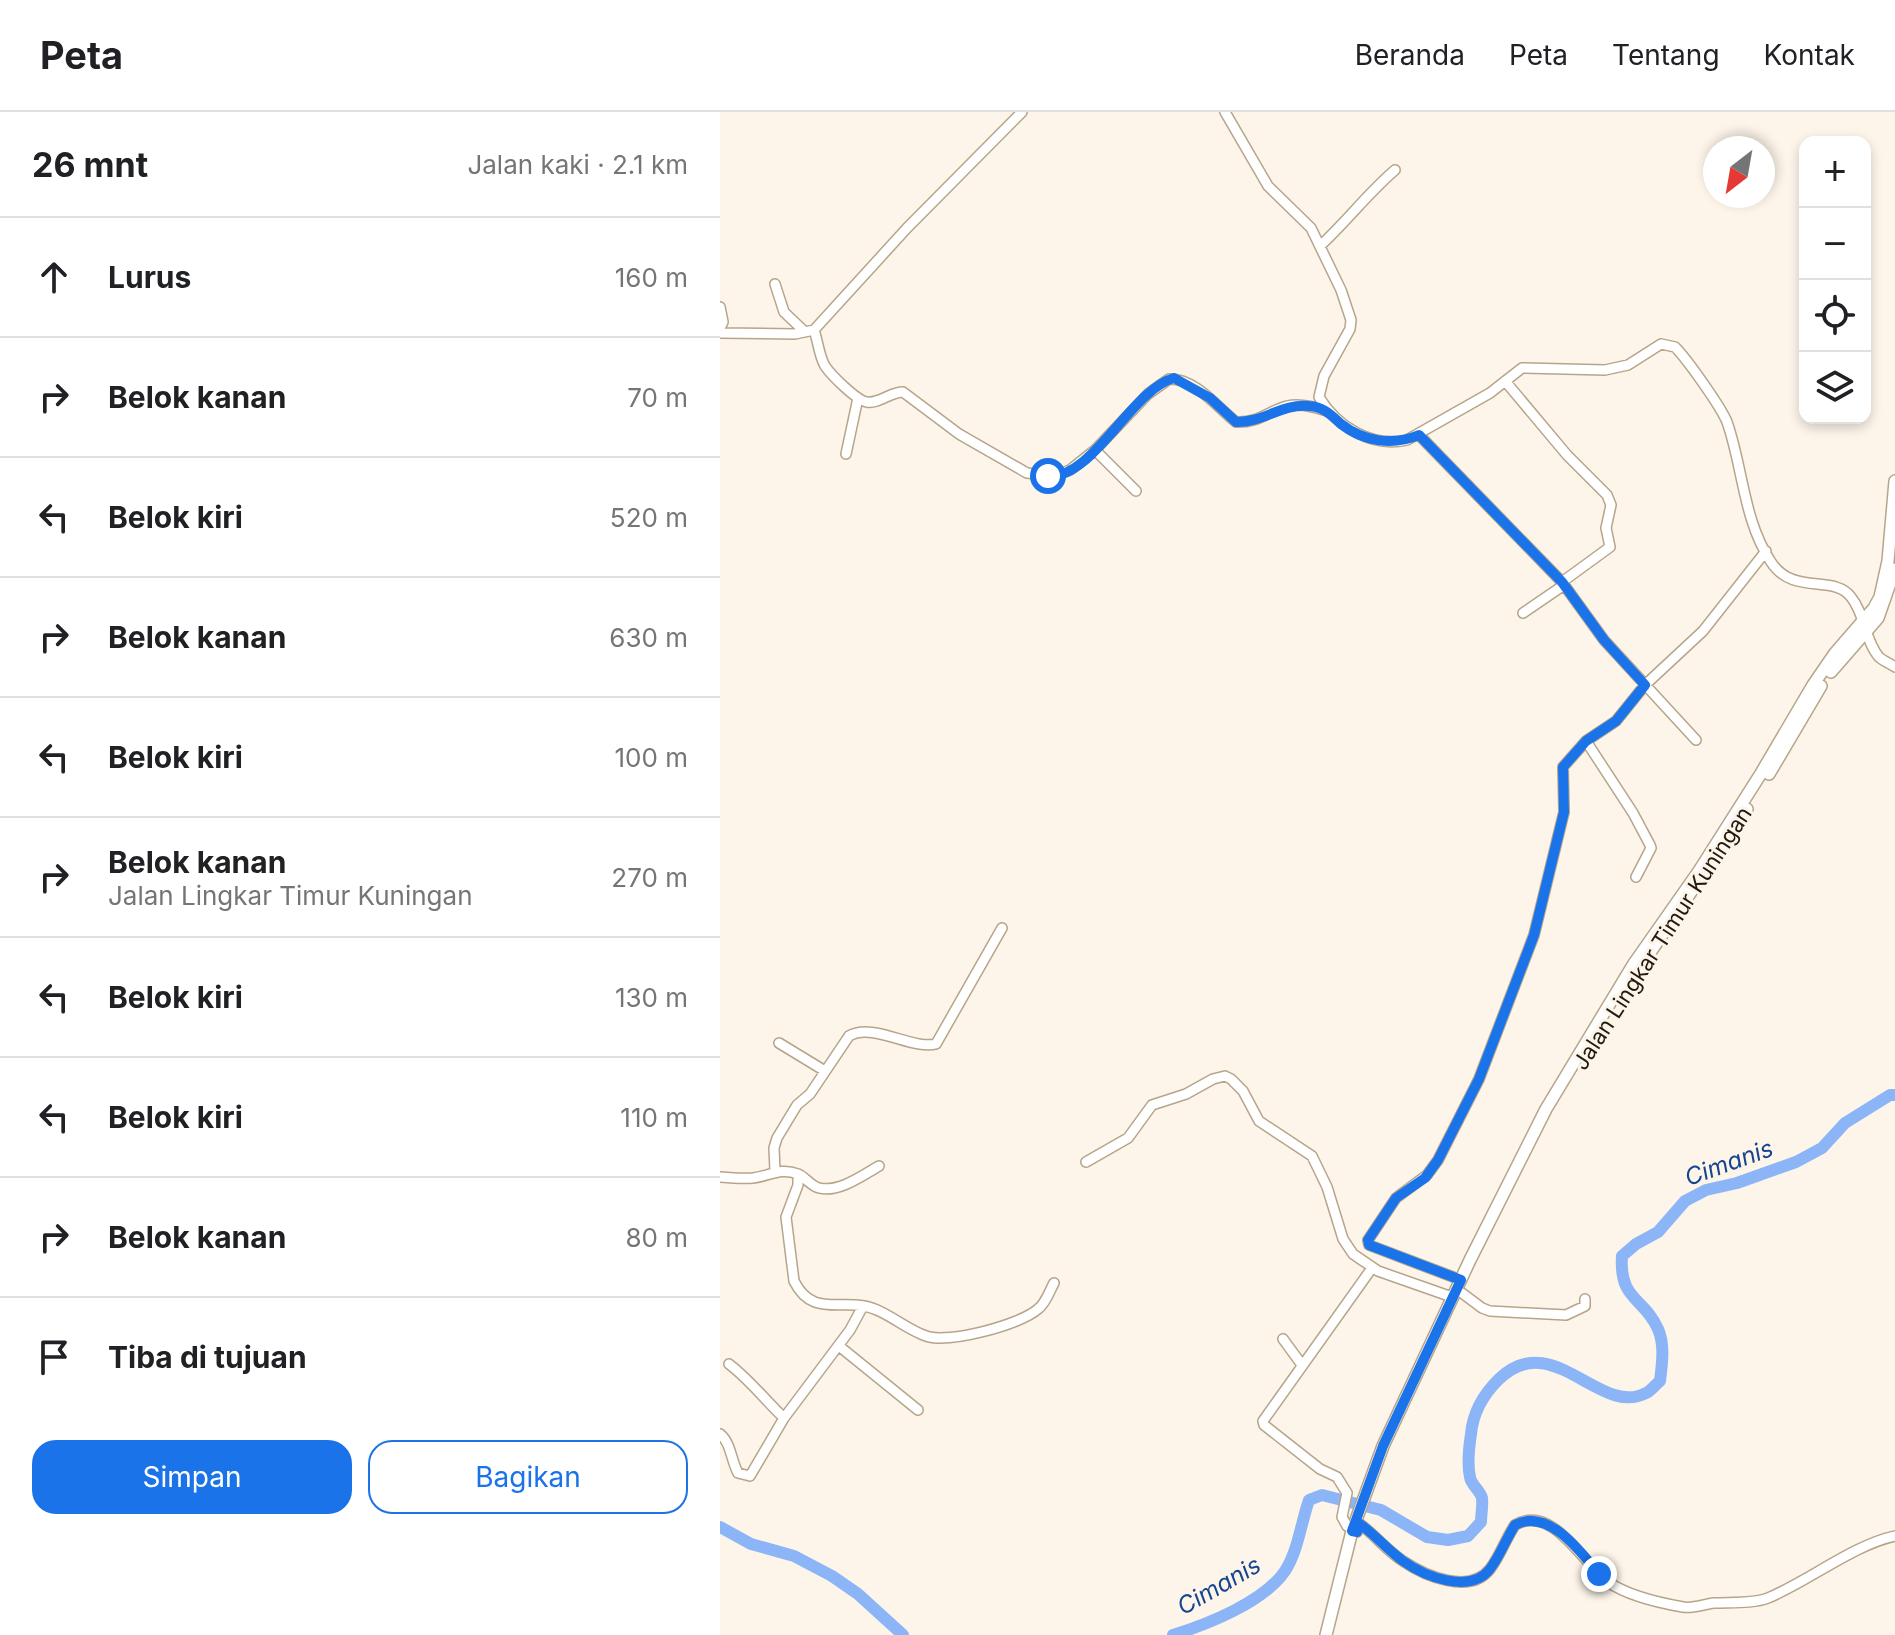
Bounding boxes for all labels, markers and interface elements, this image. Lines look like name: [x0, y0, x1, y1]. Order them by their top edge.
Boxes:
text: Peta: [40, 32, 123, 78]
text: Beranda: [1355, 38, 1465, 72]
text: Peta: [1509, 38, 1568, 72]
text: Tentang: [1612, 38, 1720, 72]
text: Kontak: [1764, 38, 1855, 72]
north arrow: [1703, 136, 1775, 208]
map controls: [1799, 136, 1871, 424]
button: +: [1799, 136, 1871, 208]
text: 26 mnt: [32, 144, 148, 185]
text: Jalan kaki · 2.1 km: [467, 149, 688, 180]
button: −: [1799, 208, 1871, 280]
icon: ahead: [32, 255, 76, 299]
text: Lurus: [108, 259, 191, 295]
text: 160 m: [615, 262, 688, 293]
button: locate: [1799, 280, 1871, 352]
button: layers: [1799, 352, 1871, 424]
icon: right: [32, 375, 76, 419]
text: Belok kanan: [108, 379, 286, 415]
text: 70 m: [627, 382, 688, 413]
route start: [1030, 458, 1066, 494]
icon: left: [32, 495, 76, 539]
text: Belok kiri: [108, 499, 243, 535]
text: 520 m: [610, 502, 688, 533]
icon: right: [32, 615, 76, 659]
text: Belok kanan: [108, 619, 286, 655]
text: 630 m: [609, 622, 688, 653]
icon: left: [32, 735, 76, 779]
text: Belok kiri: [108, 739, 243, 775]
text: 100 m: [615, 742, 688, 773]
street label: Jalan Lingkar Timur Kuningan: [1567, 802, 1757, 1074]
text: Belok kanan: [108, 844, 286, 880]
icon: right: [32, 855, 76, 899]
text: 270 m: [611, 862, 688, 893]
text: Jalan Lingkar Timur Kuningan: [108, 880, 473, 911]
icon: left: [32, 975, 76, 1019]
text: Belok kiri: [108, 979, 243, 1015]
text: 130 m: [615, 982, 688, 1013]
icon: left: [32, 1095, 76, 1139]
text: Belok kiri: [108, 1099, 243, 1135]
text: 110 m: [620, 1102, 688, 1133]
water label: Cimanis: [1681, 1133, 1777, 1192]
icon: right: [32, 1215, 76, 1259]
text: Belok kanan: [108, 1219, 286, 1255]
text: 80 m: [625, 1222, 688, 1253]
icon: arrive: [32, 1335, 76, 1379]
text: Tiba di tujuan: [108, 1339, 307, 1375]
button: Simpan: [32, 1440, 352, 1514]
button: Bagikan: [368, 1440, 688, 1514]
water label: Cimanis: [1172, 1550, 1266, 1621]
route end: [1581, 1556, 1617, 1592]

